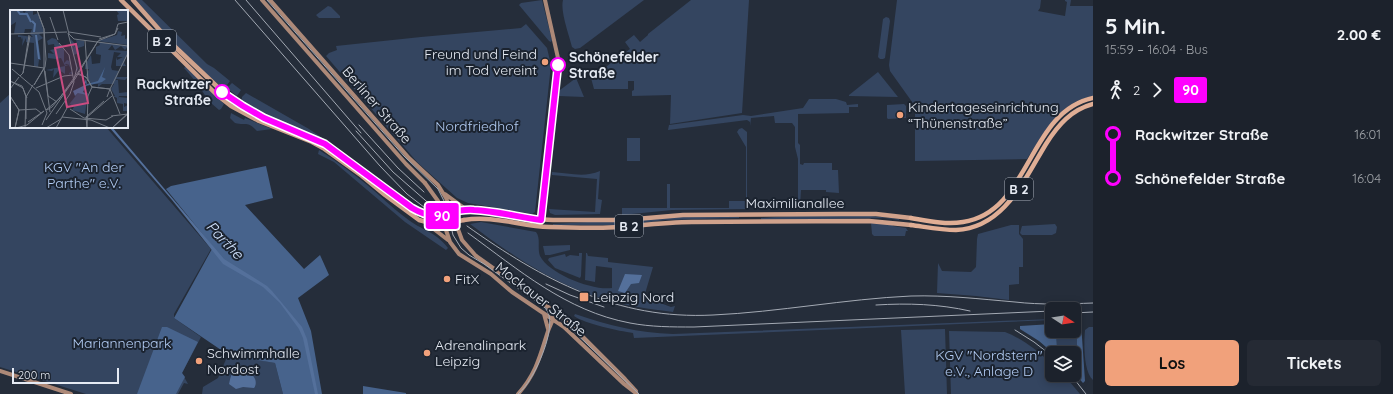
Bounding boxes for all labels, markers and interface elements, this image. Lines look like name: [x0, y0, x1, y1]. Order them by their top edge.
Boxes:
inset map: [10, 10, 128, 128]
text: 5 Min.: [1105, 12, 1166, 40]
text: 2.00 €: [1337, 25, 1381, 44]
road number: B 2: [148, 30, 176, 52]
text: 15:59 – 16:04 · Bus: [1105, 41, 1208, 57]
place label: Freund und Feind im Tod vereint: [424, 45, 537, 79]
place label: Schönefelder Straße: [569, 48, 659, 82]
marker: Freund und Feind im Tod vereint: [540, 57, 550, 67]
marker: Schönefelder Straße: [550, 57, 566, 73]
street label: Berliner Straße: [339, 63, 416, 147]
place label: Rackwitzer Straße: [137, 75, 211, 109]
icon: walk: [1105, 79, 1127, 101]
icon: forward: [1146, 79, 1168, 101]
text: 90: [1182, 81, 1199, 99]
text: 2: [1133, 82, 1140, 98]
marker: Rackwitzer Straße: [214, 84, 230, 100]
place label: Kindertageseinrichtung “Thünenstraße”: [908, 98, 1059, 132]
marker: Kindertageseinrichtung “Thünenstraße”: [895, 110, 905, 120]
park label: Nordfriedhof: [435, 117, 519, 135]
text: Rackwitzer Straße: [1135, 125, 1269, 144]
text: 16:01: [1354, 126, 1381, 142]
park label: KGV "An der Parthe" e.V.: [44, 158, 125, 192]
text: Schönefelder Straße: [1135, 169, 1285, 188]
text: 16:04: [1352, 170, 1381, 186]
road number: B 2: [1005, 178, 1033, 200]
street label: Maximilianallee: [746, 194, 845, 212]
line badge: 90: [424, 203, 460, 229]
text: 90: [434, 207, 450, 225]
road number: B 2: [615, 215, 643, 237]
water label: Parthe: [202, 217, 248, 263]
street label: Mockauer Straße: [492, 258, 590, 340]
place label: FitX: [455, 270, 480, 288]
marker: FitX: [442, 274, 452, 284]
place label: Leipzig Nord: [593, 288, 674, 306]
marker: Leipzig Nord: [578, 291, 590, 303]
north arrow: [1045, 302, 1081, 338]
map controls: [1045, 302, 1081, 382]
park label: Mariannenpark: [73, 334, 171, 352]
place label: Adrenalinpark Leipzig: [435, 336, 526, 370]
button: Los: [1105, 340, 1239, 386]
button: Tickets: [1247, 340, 1381, 386]
place label: Schwimmhalle Nordost: [207, 344, 300, 378]
park label: KGV "Nordstern" e.V., Anlage D: [935, 346, 1043, 380]
button: layers: [1045, 346, 1081, 382]
marker: Adrenalinpark Leipzig: [422, 348, 432, 358]
marker: Schwimmhalle Nordost: [194, 356, 204, 366]
scale bar: [12, 366, 119, 385]
text: 200 m: [18, 368, 50, 382]

